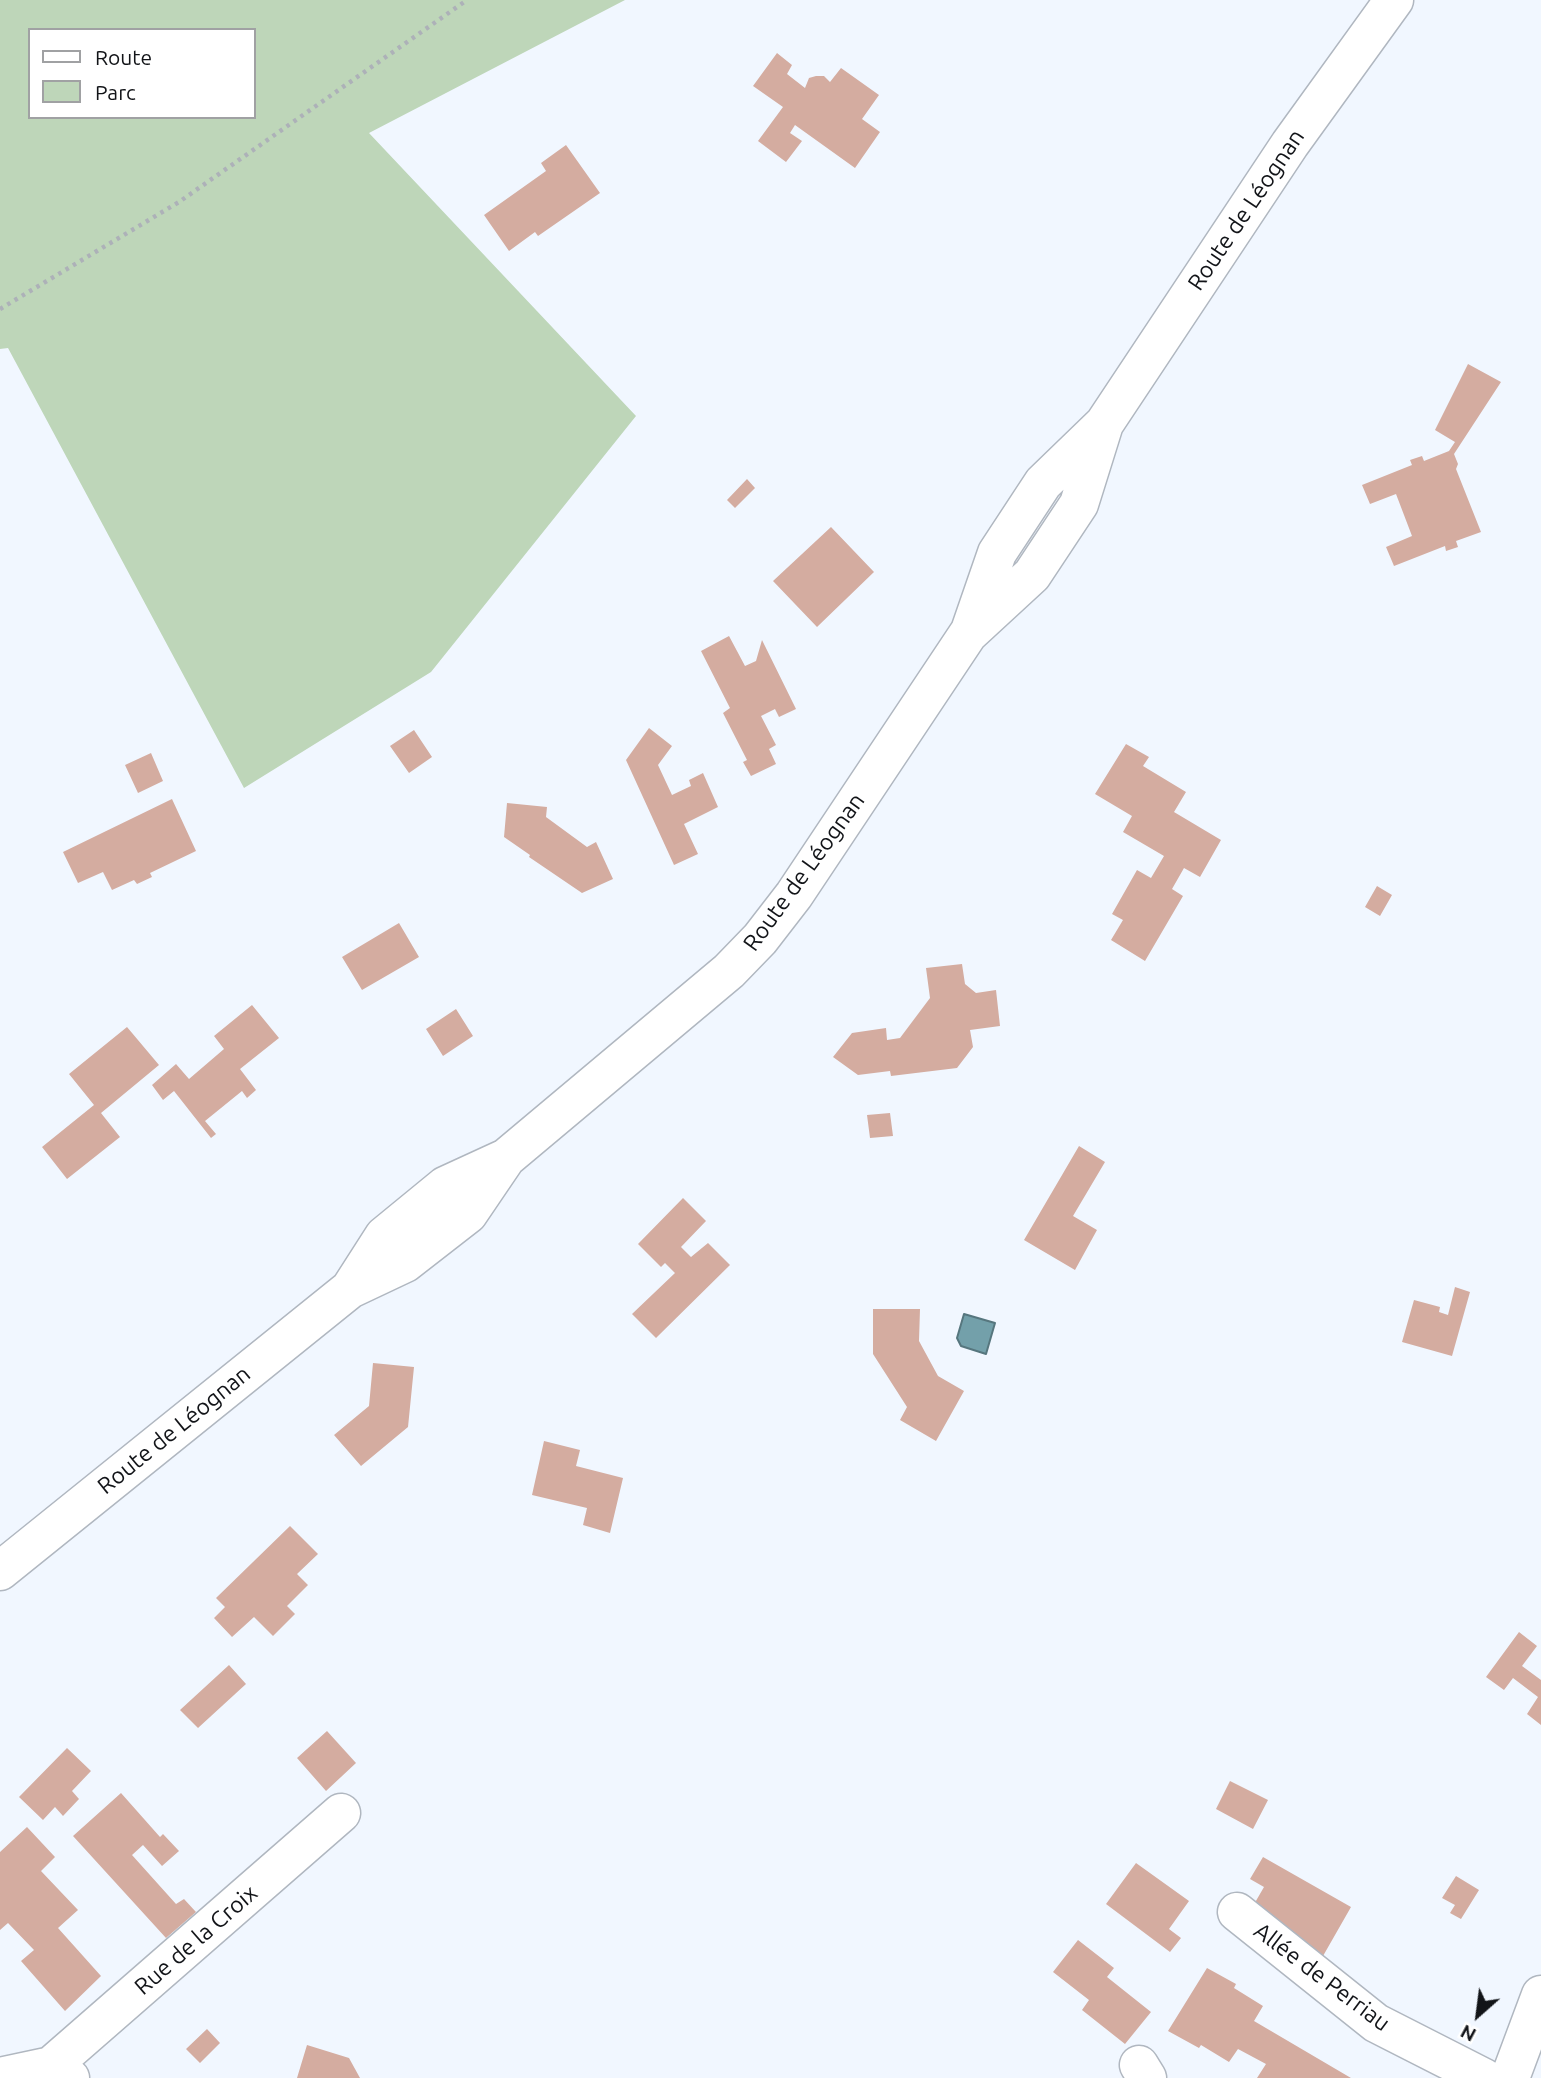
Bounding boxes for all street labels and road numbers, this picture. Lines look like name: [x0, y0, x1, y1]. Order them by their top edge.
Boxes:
street label: Route de Léognan: [1182, 124, 1310, 296]
street label: Route de Léognan: [737, 788, 871, 956]
street label: Route de Léognan: [92, 1360, 256, 1500]
street label: Rue de la Croix: [129, 1879, 263, 2001]
street label: Allée de Perriau: [1249, 1917, 1395, 2037]

